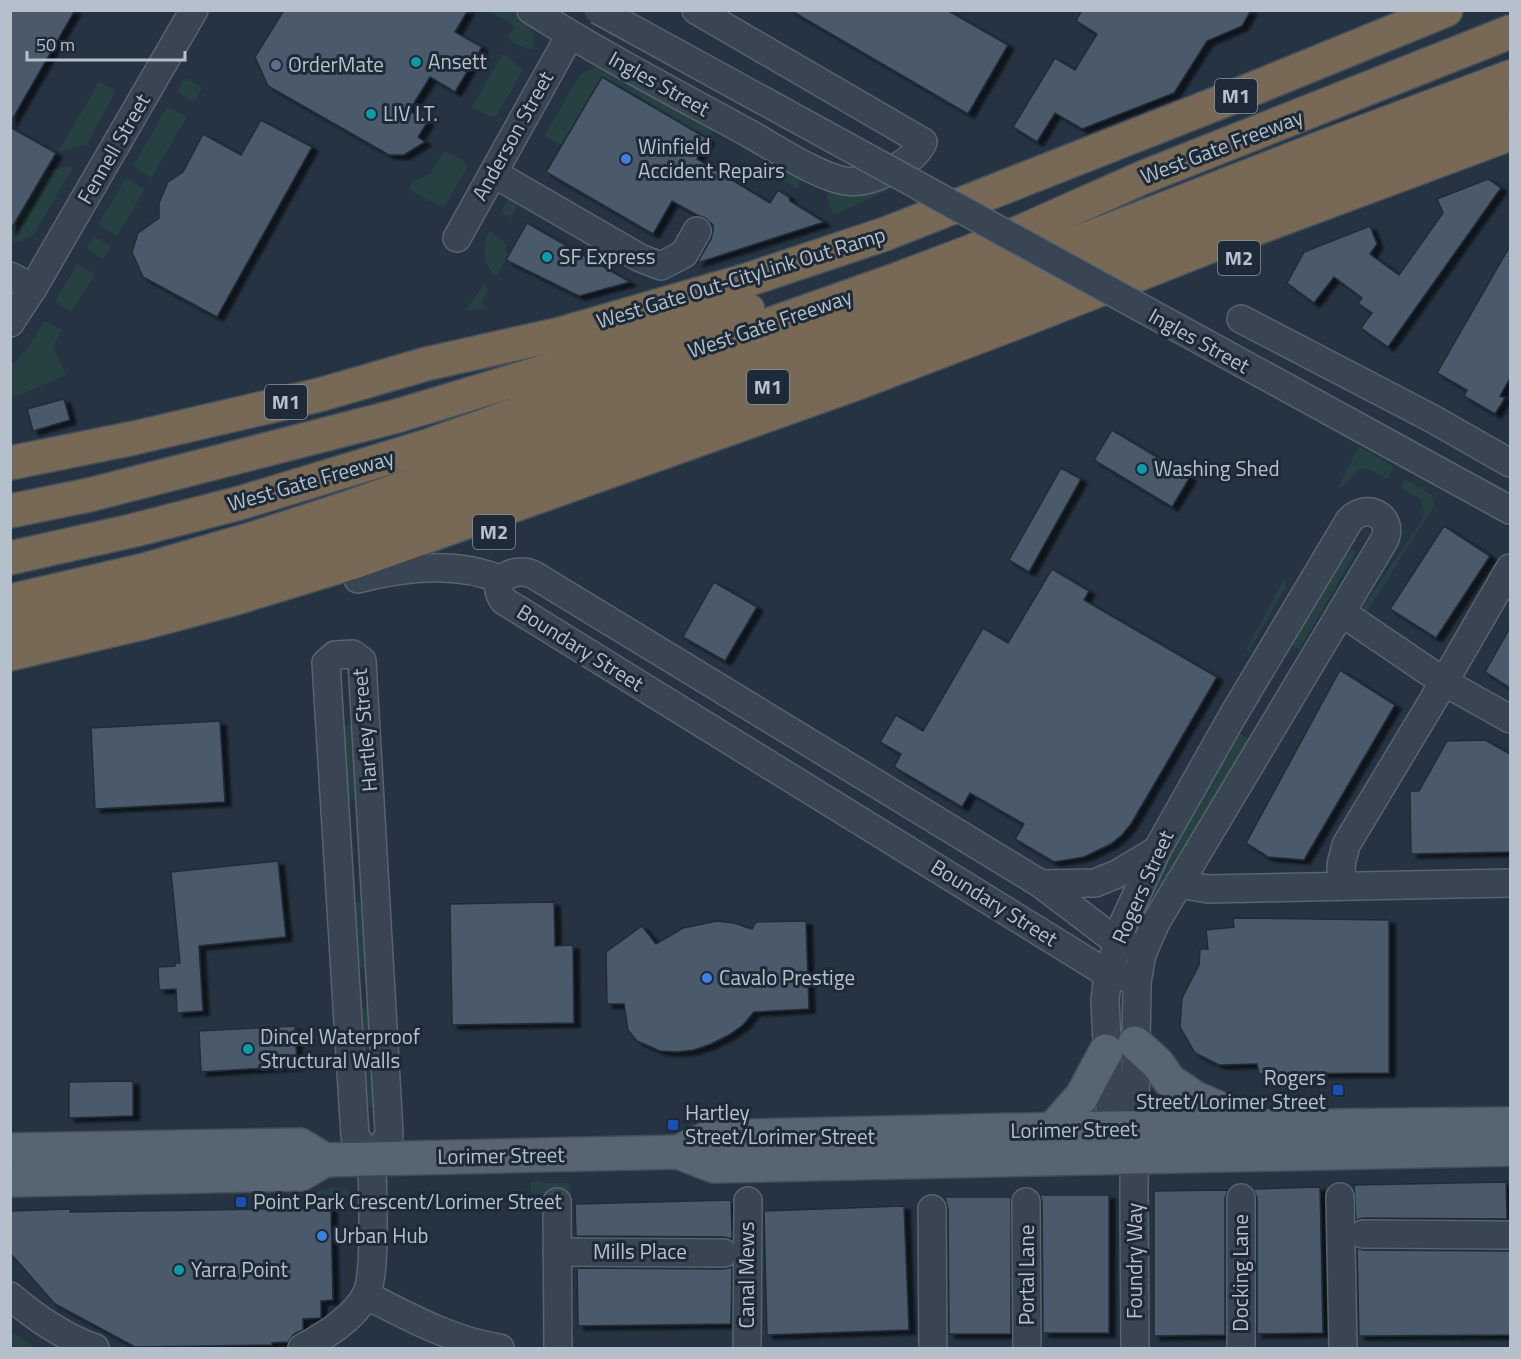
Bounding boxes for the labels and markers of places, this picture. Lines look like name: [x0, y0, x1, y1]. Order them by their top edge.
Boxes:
place label: Ansett: [428, 45, 487, 77]
place label: OrderMate: [288, 48, 384, 80]
marker: Ansett: [409, 55, 423, 69]
marker: OrderMate: [269, 58, 283, 72]
place label: LIV I.T.: [383, 97, 438, 129]
marker: LIV I.T.: [364, 107, 378, 121]
place label: Winfield Accident Repairs: [638, 130, 785, 186]
marker: Winfield Accident Repairs: [619, 152, 633, 166]
place label: SF Express: [559, 240, 655, 272]
marker: SF Express: [540, 250, 554, 264]
place label: Washing Shed: [1154, 452, 1280, 484]
marker: Washing Shed: [1135, 462, 1149, 476]
place label: Cavalo Prestige: [719, 961, 855, 993]
marker: Cavalo Prestige: [700, 971, 714, 985]
place label: Dincel Waterproof Structural Walls: [260, 1020, 420, 1076]
marker: Dincel Waterproof Structural Walls: [241, 1042, 255, 1056]
place label: Rogers Street/Lorimer Street: [1136, 1061, 1327, 1117]
marker: Rogers Street/Lorimer Street: [1331, 1083, 1345, 1097]
place label: Hartley Street/Lorimer Street: [685, 1096, 876, 1152]
marker: Hartley Street/Lorimer Street: [666, 1118, 680, 1132]
place label: Point Park Crescent/Lorimer Street: [253, 1185, 562, 1217]
marker: Point Park Crescent/Lorimer Street: [234, 1195, 248, 1209]
place label: Urban Hub: [334, 1219, 429, 1251]
marker: Urban Hub: [315, 1229, 329, 1243]
place label: Yarra Point: [191, 1253, 288, 1285]
marker: Yarra Point: [172, 1263, 186, 1277]

